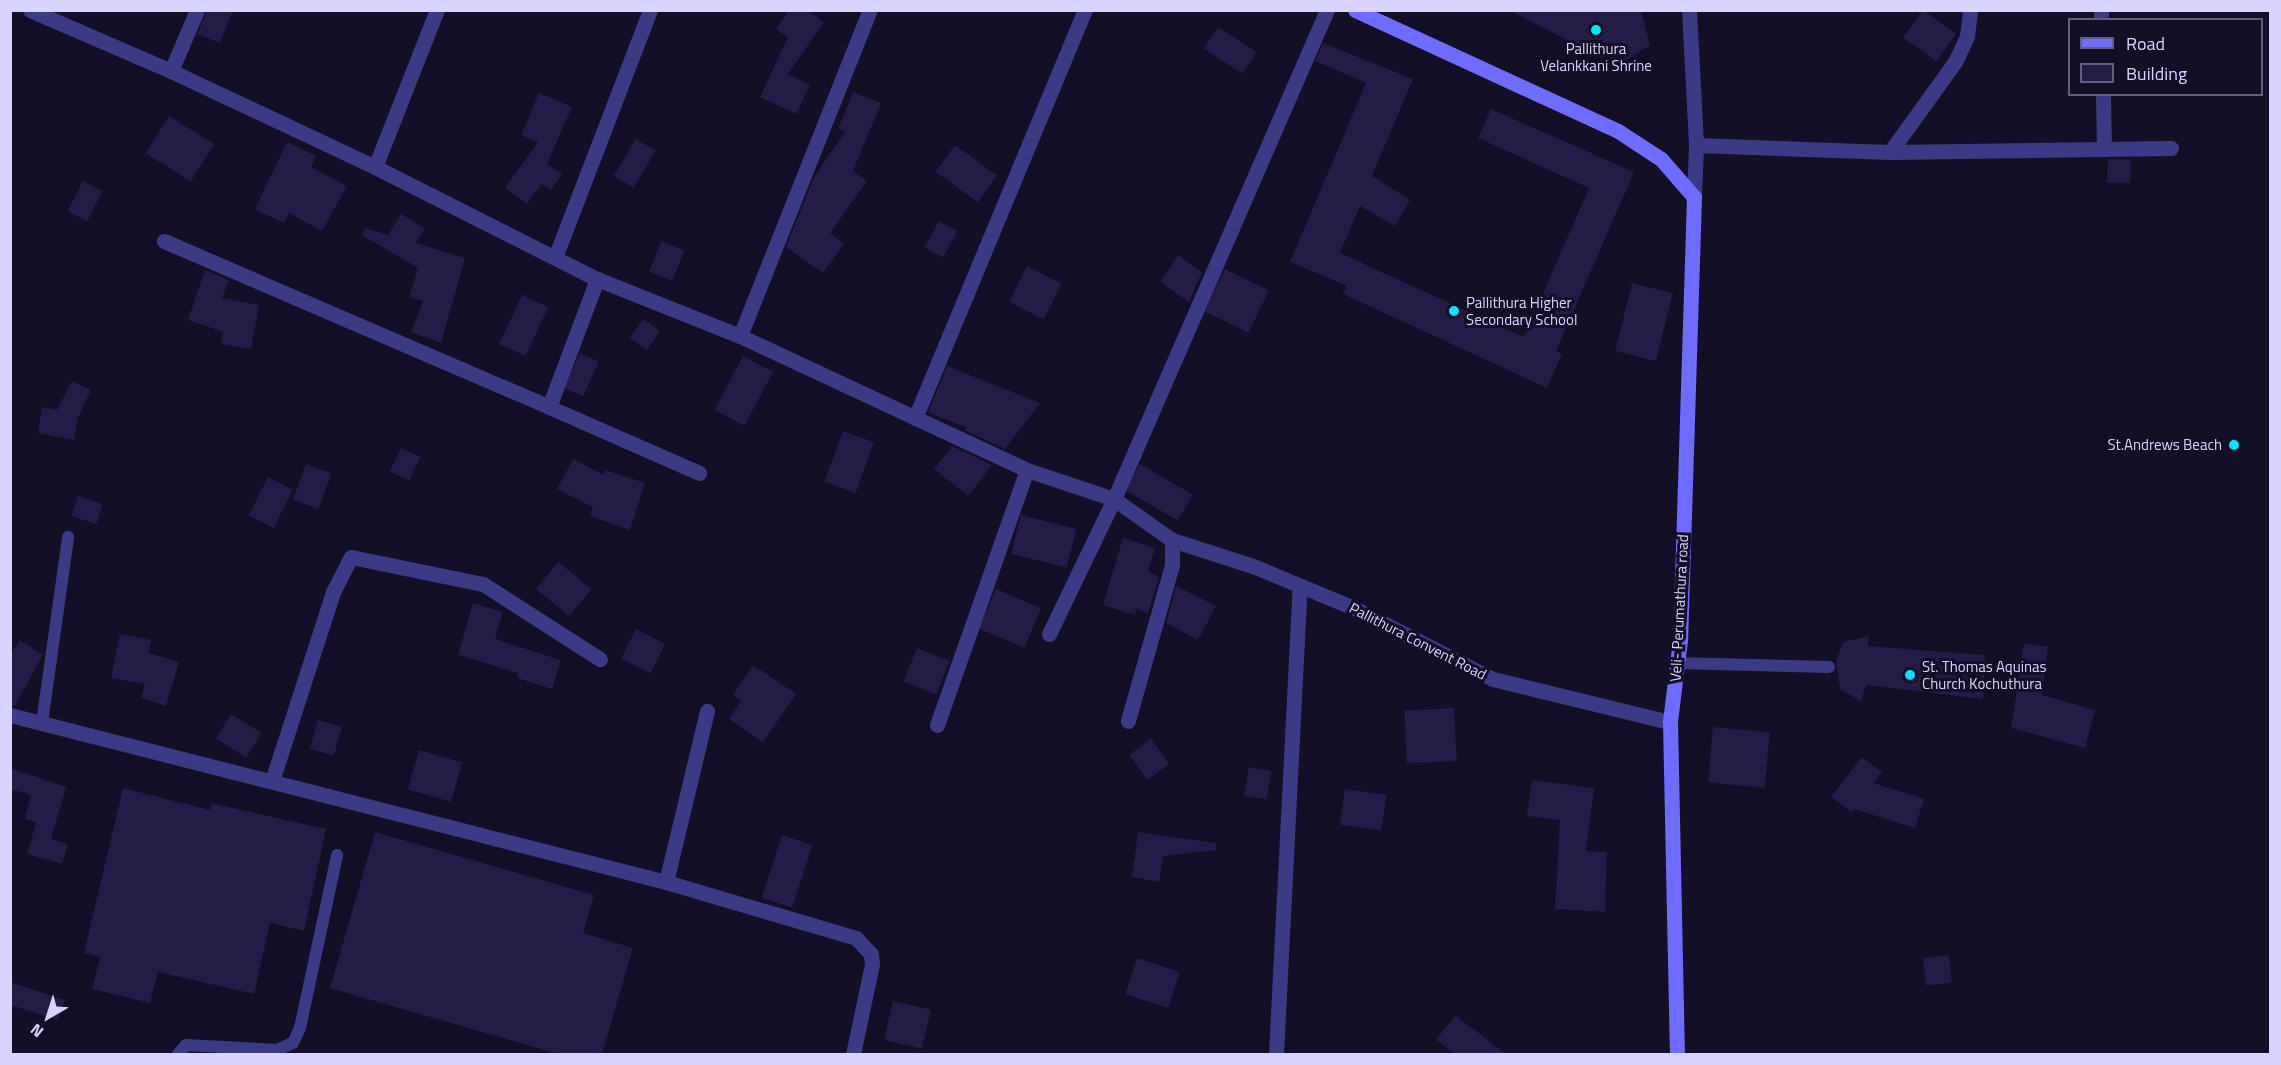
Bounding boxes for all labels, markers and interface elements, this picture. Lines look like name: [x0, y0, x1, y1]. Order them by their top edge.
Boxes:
legend: [2068, 18, 2263, 96]
marker: Pallithura Velankkani Shrine: [1589, 23, 1603, 37]
text: Road: [2126, 30, 2165, 57]
place label: Pallithura Velankkani Shrine: [1540, 39, 1652, 74]
text: Building: [2126, 60, 2187, 87]
place label: Pallithura Higher Secondary School: [1466, 293, 1577, 328]
marker: Pallithura Higher Secondary School: [1447, 304, 1461, 318]
place label: St.Andrews Beach: [2107, 436, 2222, 454]
marker: St.Andrews Beach: [2227, 438, 2241, 452]
street label: Veli- Perumathura road: [1666, 534, 1692, 682]
street label: Pallithura Convent Road: [1346, 599, 1490, 683]
place label: St. Thomas Aquinas Church Kochuthura: [1922, 657, 2047, 692]
marker: St. Thomas Aquinas Church Kochuthura: [1903, 668, 1917, 682]
north arrow: [18, 987, 78, 1047]
text: N: [25, 1018, 49, 1044]

